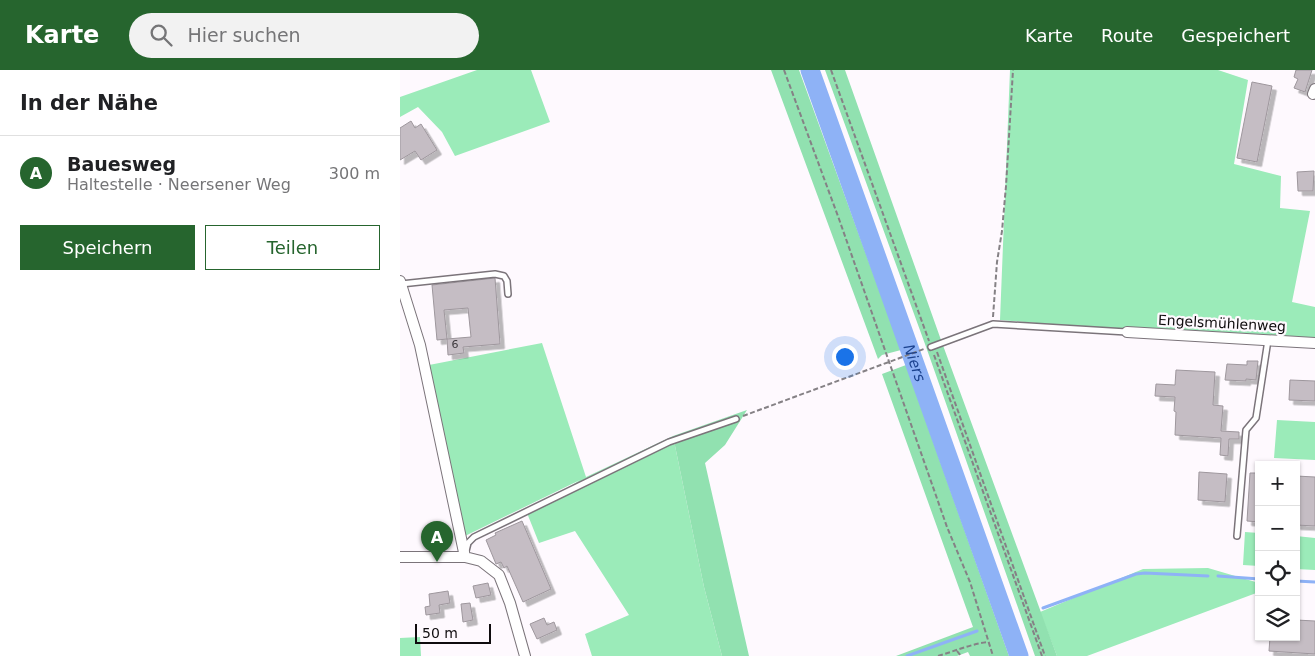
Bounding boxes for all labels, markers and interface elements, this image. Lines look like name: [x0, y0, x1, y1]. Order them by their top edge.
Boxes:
search box: [129, 13, 479, 58]
text: Karte: [25, 21, 99, 49]
icon: search: [147, 21, 175, 49]
text: Hier suchen: [187, 24, 301, 46]
text: Karte: [1025, 25, 1073, 46]
text: Route: [1101, 25, 1153, 46]
text: Gespeichert: [1181, 25, 1290, 46]
text: In der Nähe: [20, 91, 158, 115]
text: Bauesweg: [67, 153, 176, 175]
text: A: [30, 164, 42, 183]
text: 300 m: [329, 164, 380, 183]
text: Haltestelle · Neersener Weg: [67, 175, 291, 194]
button: Speichern: [20, 225, 195, 270]
button: Teilen: [205, 225, 380, 270]
street label: Engelsmühlenweg: [1158, 312, 1286, 334]
house number: 6: [452, 338, 459, 351]
water label: Niers: [900, 342, 929, 384]
your location: [832, 344, 858, 370]
map controls: [1255, 461, 1300, 641]
button: +: [1255, 461, 1300, 506]
button: −: [1255, 506, 1300, 551]
pin: A: [421, 521, 453, 562]
button: locate: [1255, 551, 1300, 596]
button: layers: [1255, 596, 1300, 641]
scale bar: [415, 621, 491, 644]
text: 50 m: [422, 625, 458, 641]

